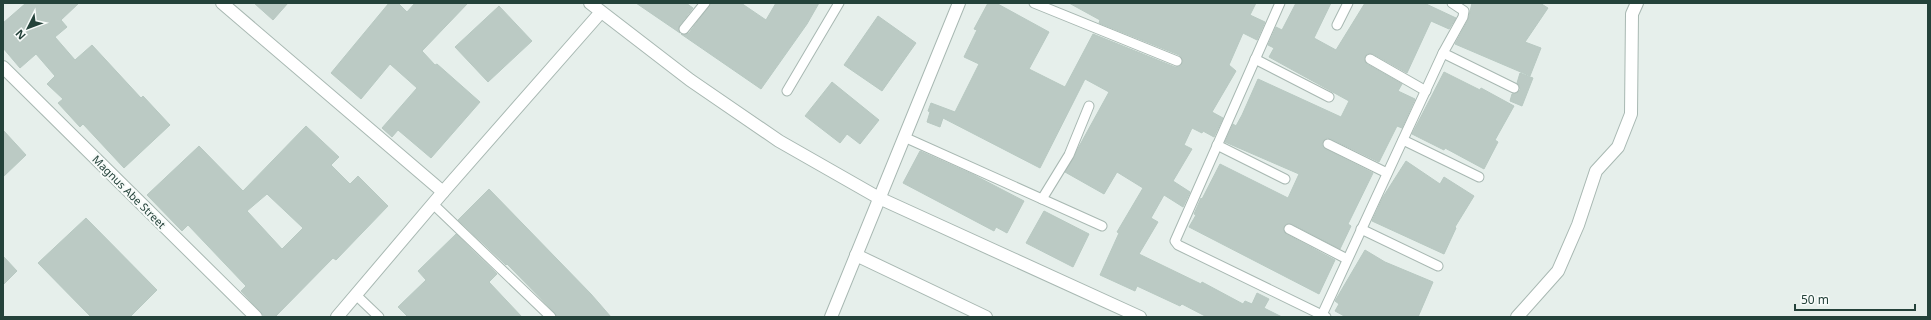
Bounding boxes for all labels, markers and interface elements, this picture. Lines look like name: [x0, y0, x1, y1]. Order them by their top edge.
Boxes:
north arrow: [8, 8, 48, 48]
text: N: [12, 27, 29, 43]
street label: Magnus Abe Street: [89, 152, 169, 232]
scale bar: [1795, 286, 1915, 312]
text: 50 m: [1801, 291, 1829, 308]

